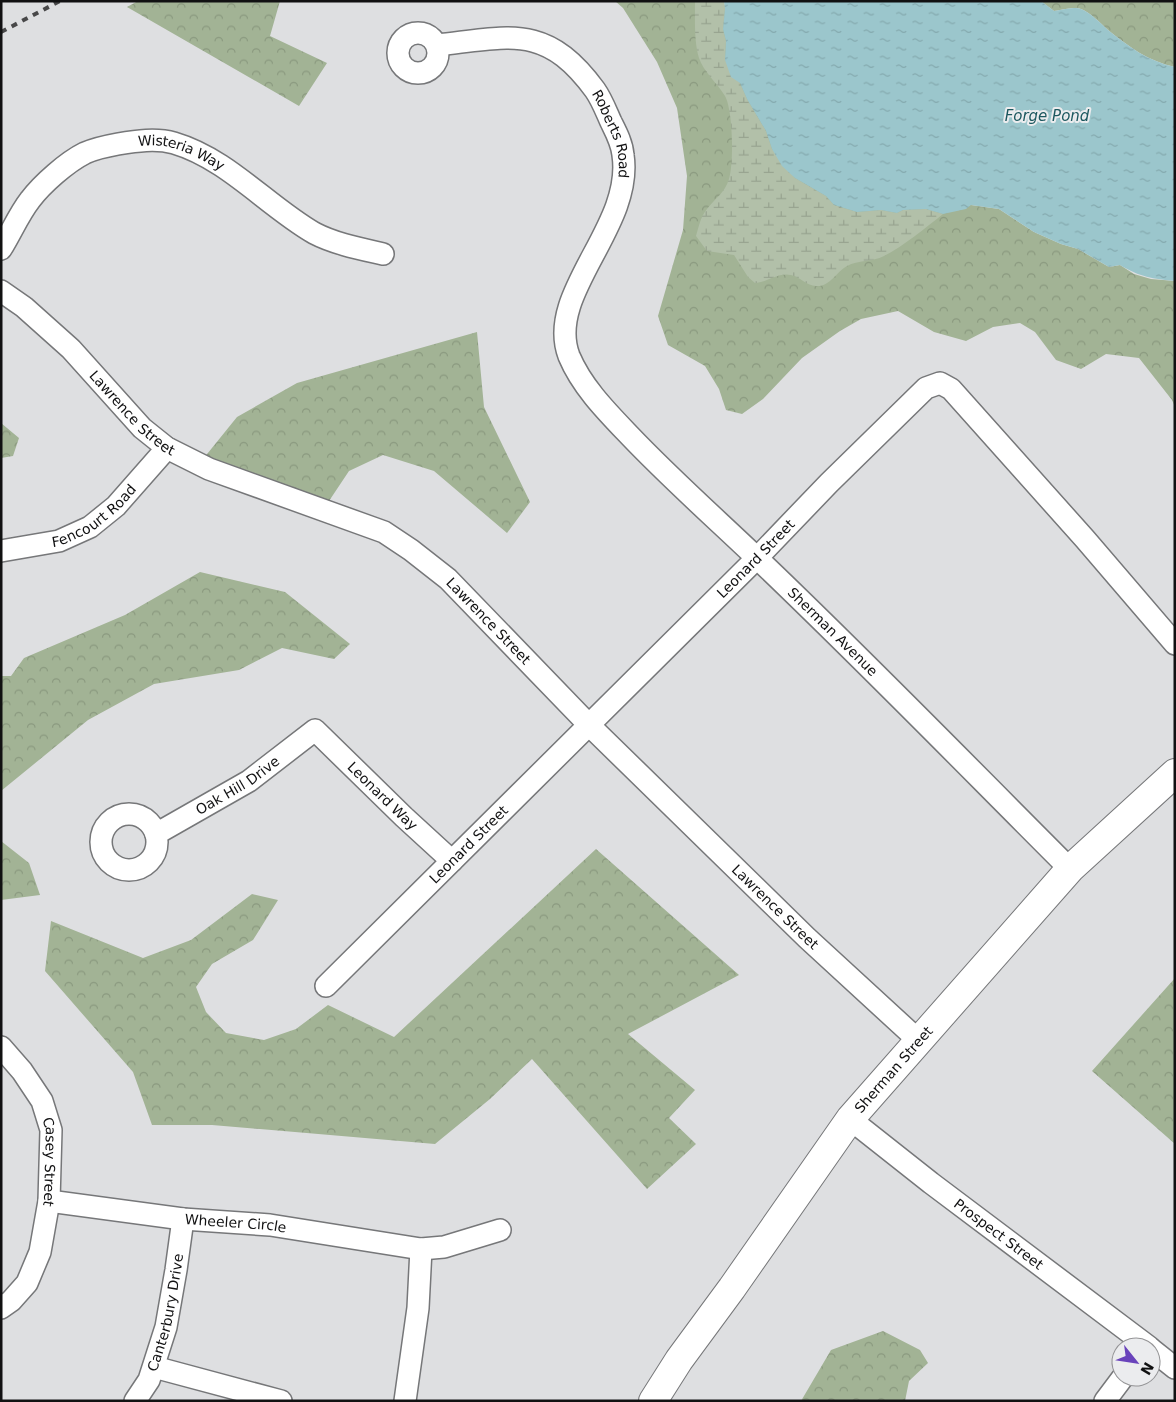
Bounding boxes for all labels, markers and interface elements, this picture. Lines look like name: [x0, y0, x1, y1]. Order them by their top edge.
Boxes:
street label: Roberts Road: [589, 87, 632, 179]
water label: Forge Pond: [1005, 107, 1090, 125]
street label: Wisteria Way: [138, 132, 228, 174]
street label: Lawrence Street: [86, 367, 178, 459]
street label: Fencourt Road: [50, 481, 139, 550]
street label: Leonard Street: [714, 516, 798, 601]
street label: Lawrence Street: [443, 574, 534, 668]
street label: Sherman Avenue: [785, 584, 881, 679]
street label: Oak Hill Drive: [193, 753, 282, 818]
street label: Leonard Way: [345, 759, 421, 833]
street label: Leonard Street: [426, 802, 511, 887]
street label: Lawrence Street: [729, 861, 822, 953]
street label: Sherman Street: [851, 1023, 936, 1116]
street label: Casey Street: [39, 1115, 59, 1208]
street label: Prospect Street: [951, 1195, 1047, 1273]
street label: Wheeler Circle: [184, 1211, 288, 1236]
street label: Canterbury Drive: [144, 1252, 186, 1374]
north arrow: [1111, 1337, 1161, 1387]
text: N: [1137, 1359, 1157, 1378]

